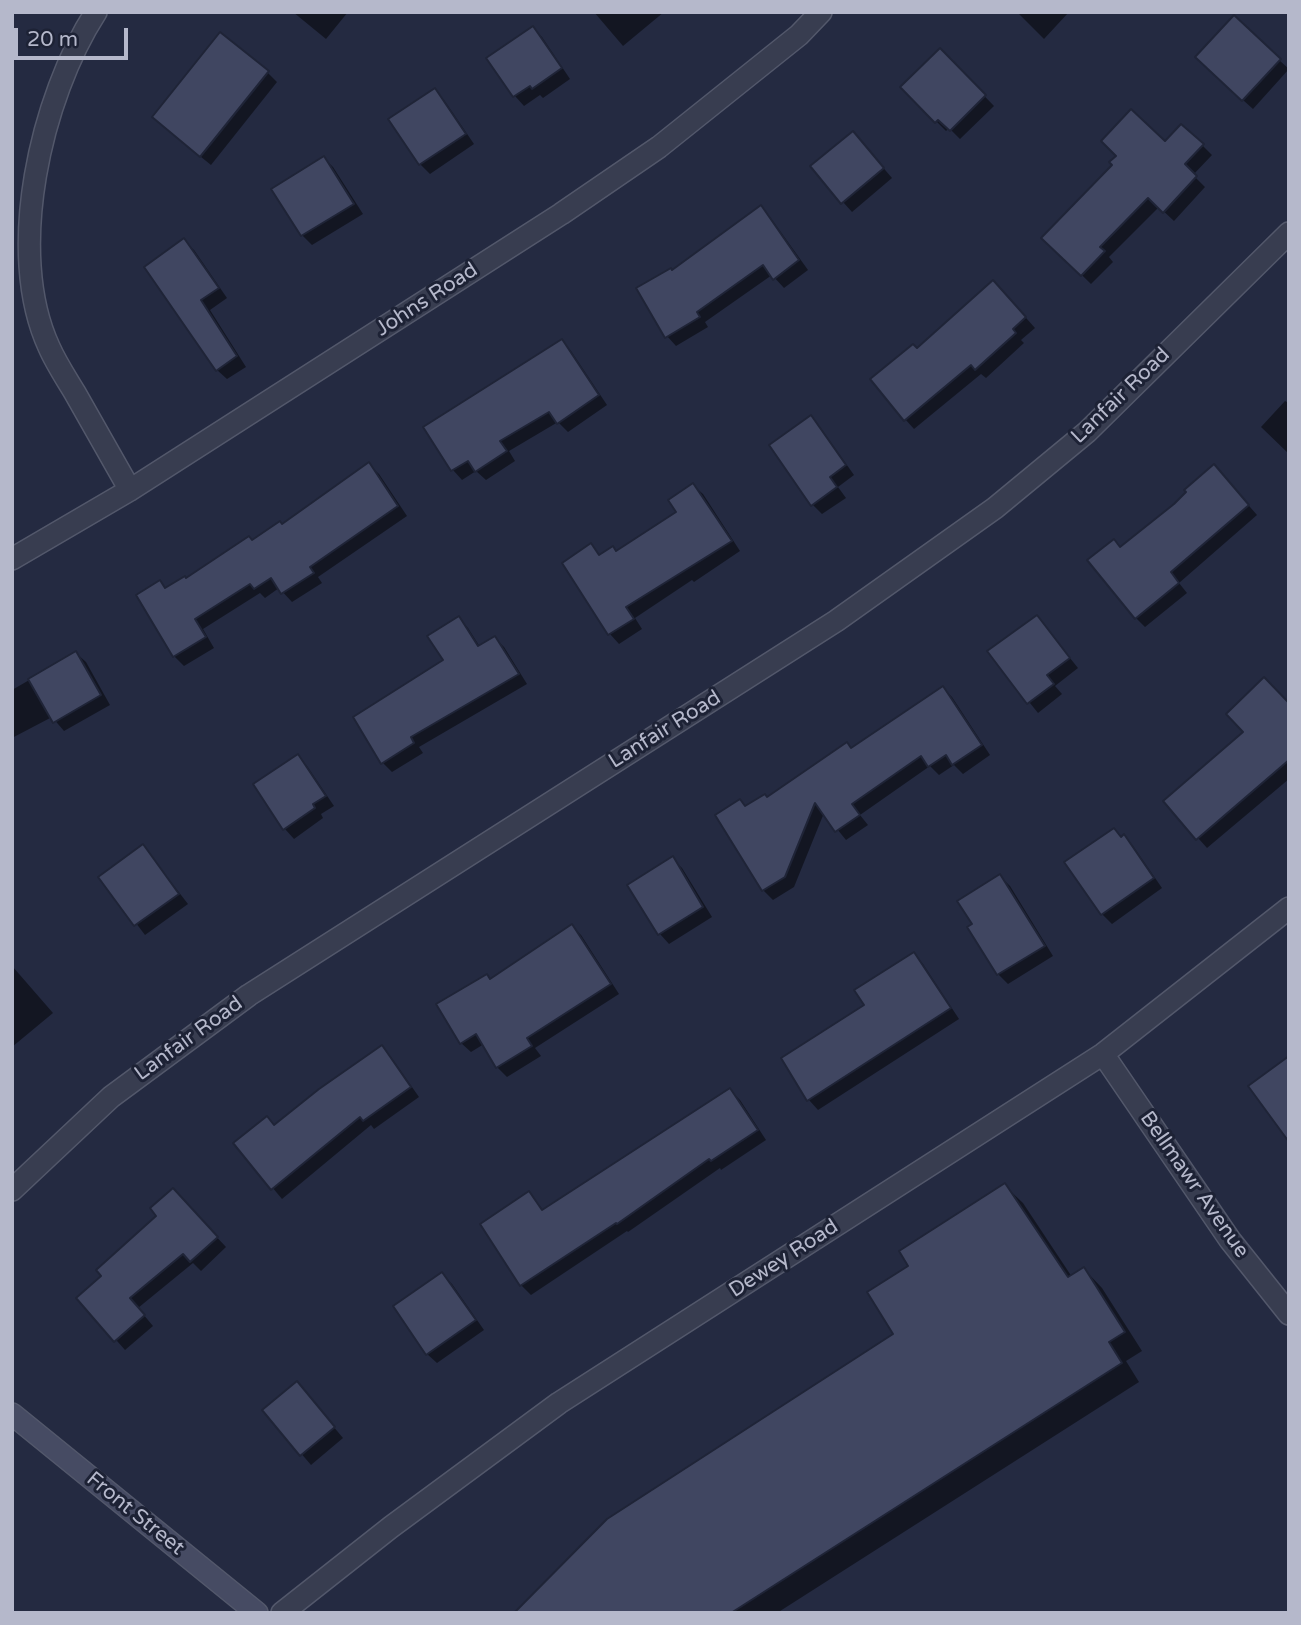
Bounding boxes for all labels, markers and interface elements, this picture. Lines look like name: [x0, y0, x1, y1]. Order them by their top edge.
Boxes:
scale bar: [18, 14, 131, 58]
text: 20 m: [27, 27, 78, 52]
street label: Johns Road: [371, 258, 483, 342]
street label: Lanfair Road: [1066, 343, 1176, 449]
street label: Lanfair Road: [604, 686, 726, 774]
street label: Lanfair Road: [130, 991, 248, 1087]
street label: Bellmawr Avenue: [1134, 1107, 1254, 1263]
street label: Dewey Road: [725, 1214, 843, 1304]
street label: Front Street: [81, 1467, 189, 1561]

